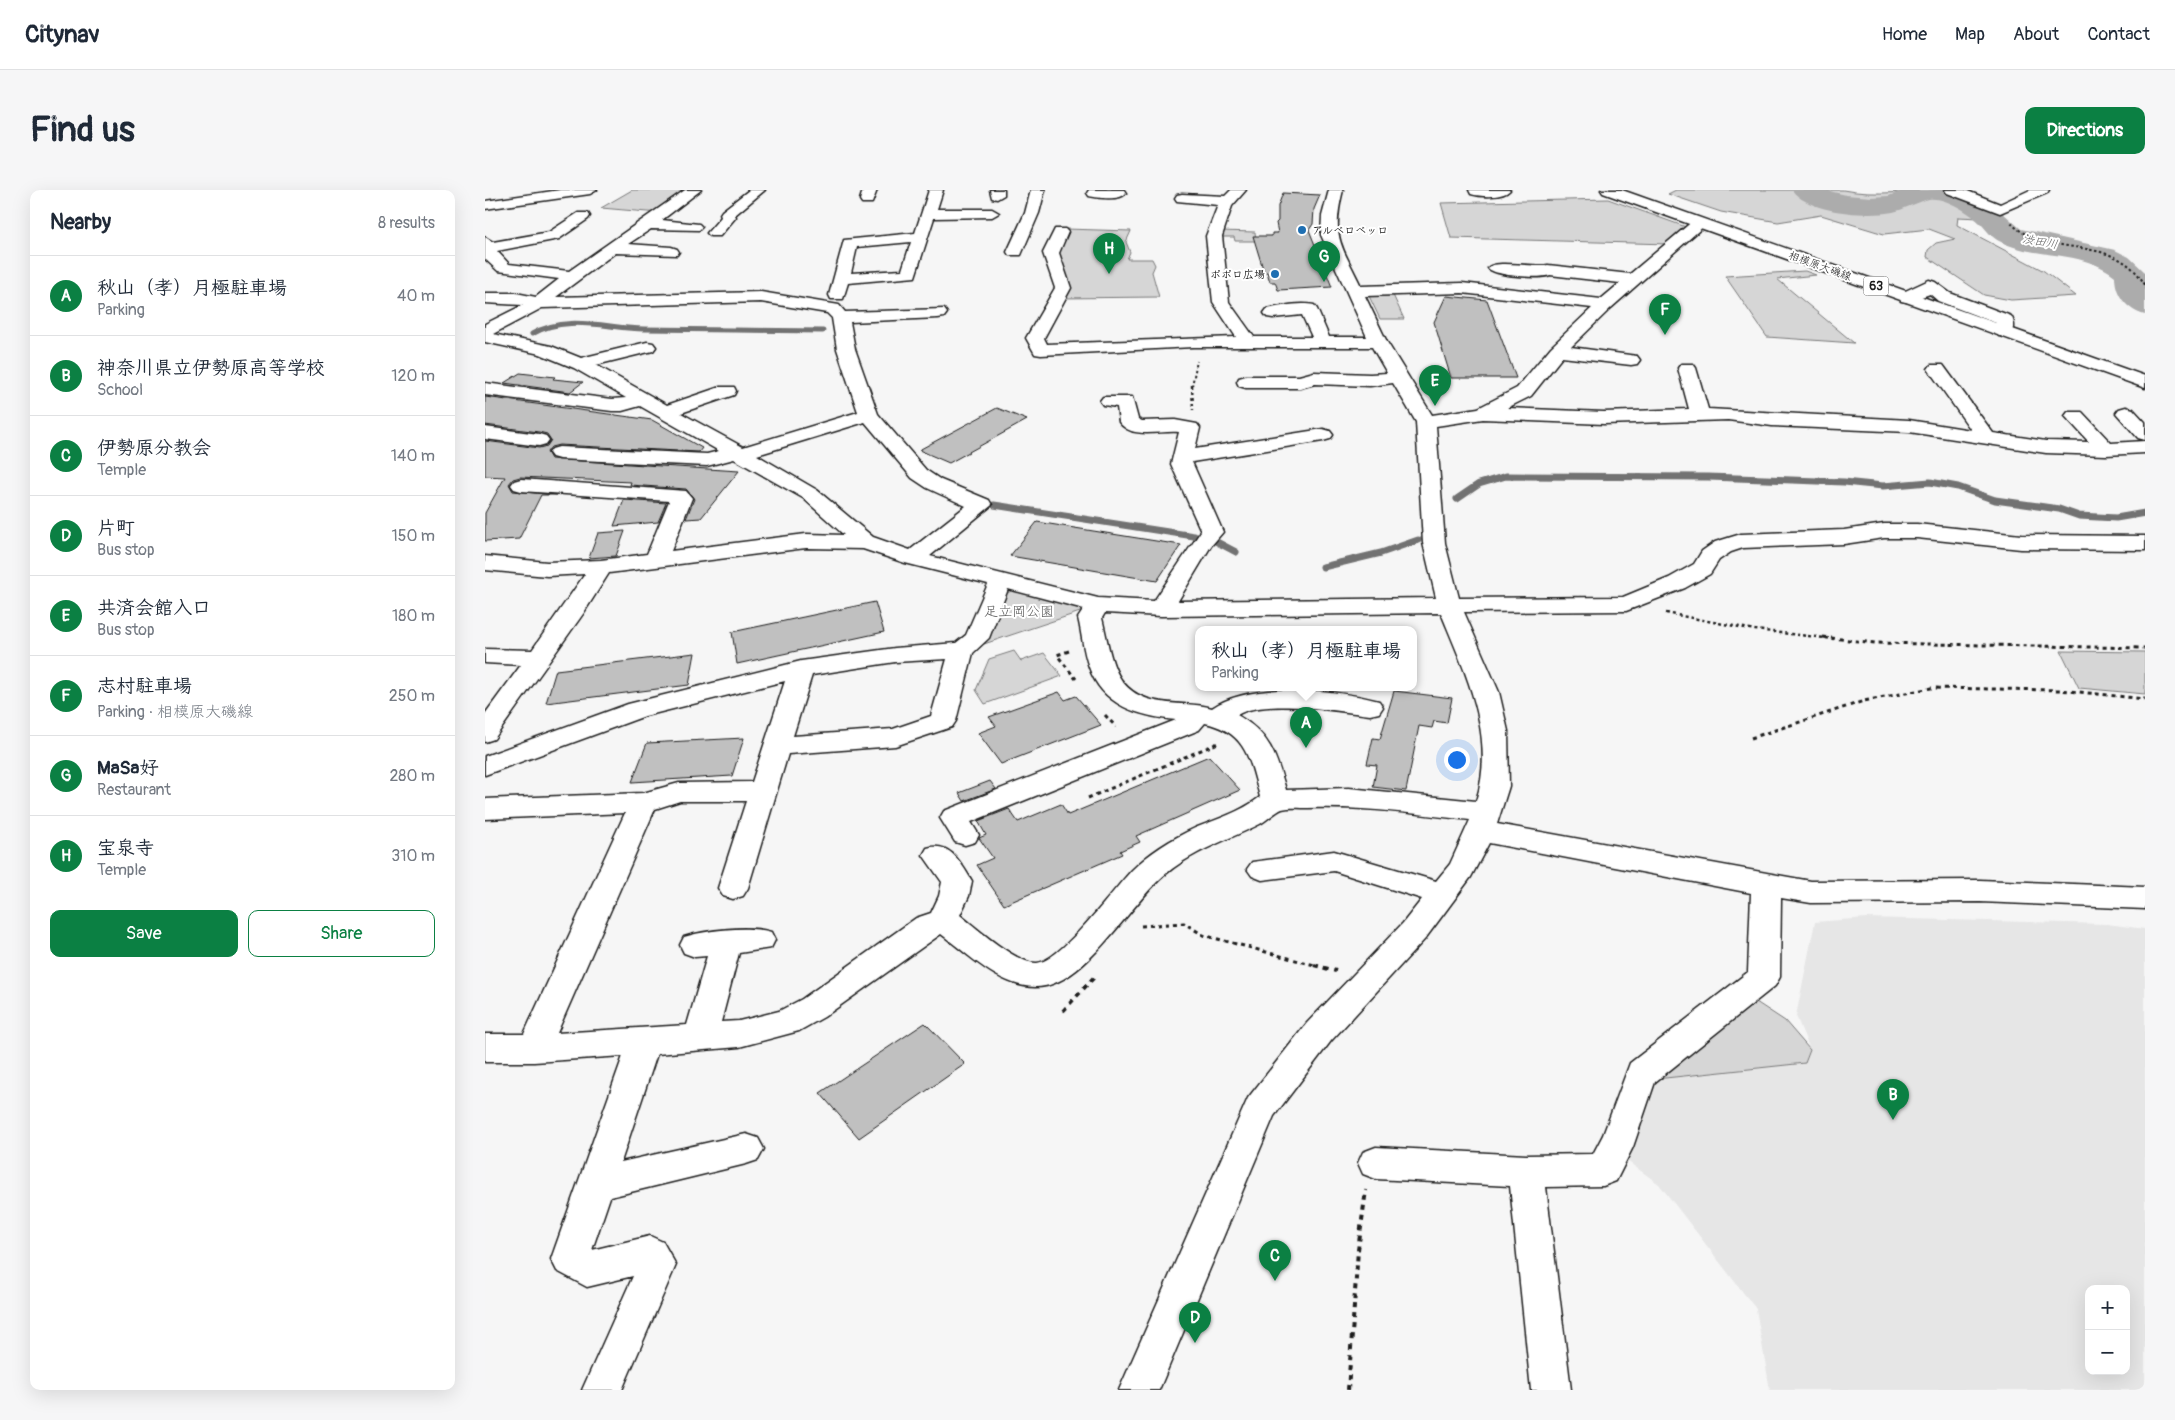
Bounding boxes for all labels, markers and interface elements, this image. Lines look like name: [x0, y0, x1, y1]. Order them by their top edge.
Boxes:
text: Citynav: [25, 20, 100, 49]
text: Home: [1882, 23, 1927, 46]
text: Map: [1955, 23, 1985, 46]
text: About: [2013, 23, 2059, 46]
text: Contact: [2087, 23, 2150, 46]
button: Directions: [2025, 107, 2145, 154]
text: Find us: [30, 108, 135, 152]
text: Nearby: [50, 209, 111, 236]
text: 8 results: [378, 213, 435, 233]
marker: アルベロベッロ: [1296, 224, 1308, 236]
place label: アルベロベッロ: [1312, 224, 1388, 237]
water label: 渋田川: [2021, 231, 2059, 253]
pin: H: [1093, 233, 1125, 274]
pin: G: [1308, 241, 1340, 282]
street label: 相模原大磯線: [1787, 249, 1853, 283]
place label: ポポロ広場: [1210, 268, 1265, 281]
marker: ポポロ広場: [1269, 268, 1281, 280]
text: 秋山（孝）月極駐車場: [97, 276, 287, 300]
road number: 63: [1863, 276, 1889, 295]
text: A: [61, 286, 71, 306]
text: 40 m: [397, 286, 435, 306]
pin: F: [1649, 294, 1681, 335]
text: Parking: [97, 300, 145, 320]
text: 神奈川県立伊勢原高等学校: [97, 356, 325, 380]
pin: E: [1419, 365, 1451, 406]
text: B: [61, 366, 71, 386]
text: 120 m: [391, 366, 435, 386]
text: School: [97, 380, 143, 400]
text: 伊勢原分教会: [97, 436, 211, 460]
text: C: [61, 446, 71, 466]
text: 140 m: [391, 446, 435, 466]
text: Temple: [97, 460, 146, 480]
text: 片町: [97, 516, 135, 540]
text: D: [61, 526, 71, 546]
text: 150 m: [391, 526, 435, 546]
text: Bus stop: [97, 540, 155, 560]
text: 共済会館入口: [97, 596, 211, 620]
park label: 足立岡公園: [984, 603, 1054, 620]
text: E: [62, 606, 70, 626]
text: 180 m: [392, 606, 435, 626]
text: Bus stop: [97, 620, 155, 640]
popup: [1195, 626, 1417, 691]
text: 秋山（孝）月極駐車場: [1211, 639, 1401, 663]
text: Parking: [1211, 663, 1259, 683]
text: 志村駐車場: [97, 674, 192, 698]
text: F: [61, 686, 71, 706]
text: 250 m: [389, 686, 435, 706]
text: Parking · 相模原大磯線: [97, 702, 253, 722]
pin: A: [1290, 707, 1322, 748]
your location: [1444, 747, 1470, 773]
text: MaSa好: [97, 756, 158, 780]
text: G: [61, 766, 71, 786]
text: 280 m: [389, 766, 435, 786]
text: Restaurant: [97, 780, 171, 800]
text: 宝泉寺: [97, 836, 154, 860]
text: H: [61, 846, 71, 866]
text: 310 m: [391, 846, 435, 866]
text: Temple: [97, 860, 146, 880]
button: Save: [50, 910, 238, 957]
button: Share: [248, 910, 435, 957]
pin: B: [1877, 1079, 1909, 1120]
pin: C: [1259, 1240, 1291, 1281]
map controls: [2085, 1285, 2130, 1375]
button: +: [2085, 1285, 2130, 1330]
pin: D: [1179, 1302, 1211, 1343]
button: −: [2085, 1330, 2130, 1375]

